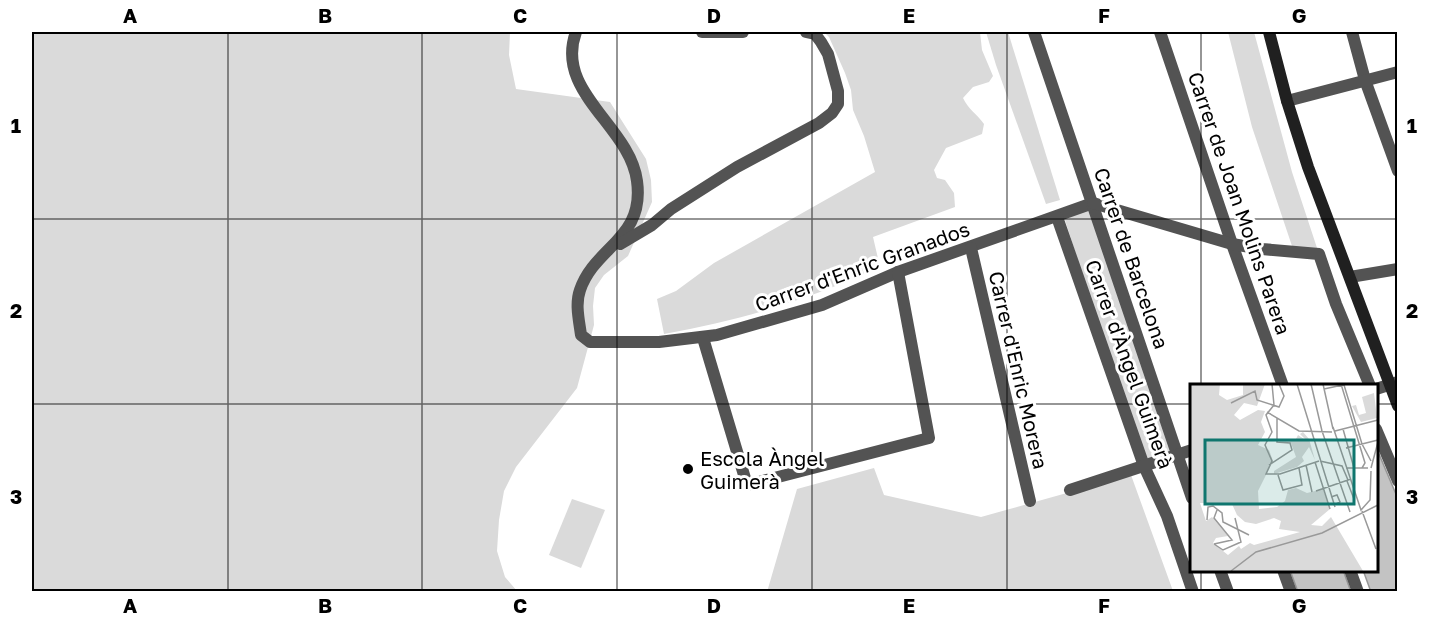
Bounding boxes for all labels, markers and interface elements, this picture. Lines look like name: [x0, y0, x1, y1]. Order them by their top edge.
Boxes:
text: A: [123, 3, 137, 27]
text: B: [318, 3, 332, 27]
text: C: [513, 3, 527, 27]
text: D: [707, 3, 721, 27]
text: E: [903, 3, 915, 27]
text: F: [1098, 3, 1110, 27]
text: G: [1292, 3, 1306, 27]
street label: Carrer de Joan Molins Parera: [1184, 68, 1296, 338]
text: 1: [11, 113, 21, 137]
text: 1: [1407, 113, 1417, 137]
street label: Carrer de Barcelona: [1090, 164, 1174, 352]
street label: Carrer d'Enric Granados: [751, 216, 973, 316]
street label: Carrer d'Àngel Guimerà: [1081, 256, 1179, 472]
street label: Carrer d'Enric Morera: [985, 269, 1053, 471]
text: 2: [10, 298, 22, 322]
text: 2: [1406, 298, 1418, 322]
inset map: [1190, 384, 1378, 572]
place label: Escola Àngel Guimerà: [700, 446, 824, 493]
marker: Escola Àngel Guimerà: [681, 462, 695, 476]
text: 3: [10, 484, 22, 508]
text: 3: [1406, 484, 1418, 508]
text: A: [123, 593, 137, 617]
text: B: [318, 593, 332, 617]
text: C: [513, 593, 527, 617]
text: D: [707, 593, 721, 617]
text: E: [903, 593, 915, 617]
text: F: [1098, 593, 1110, 617]
text: G: [1292, 593, 1306, 617]

